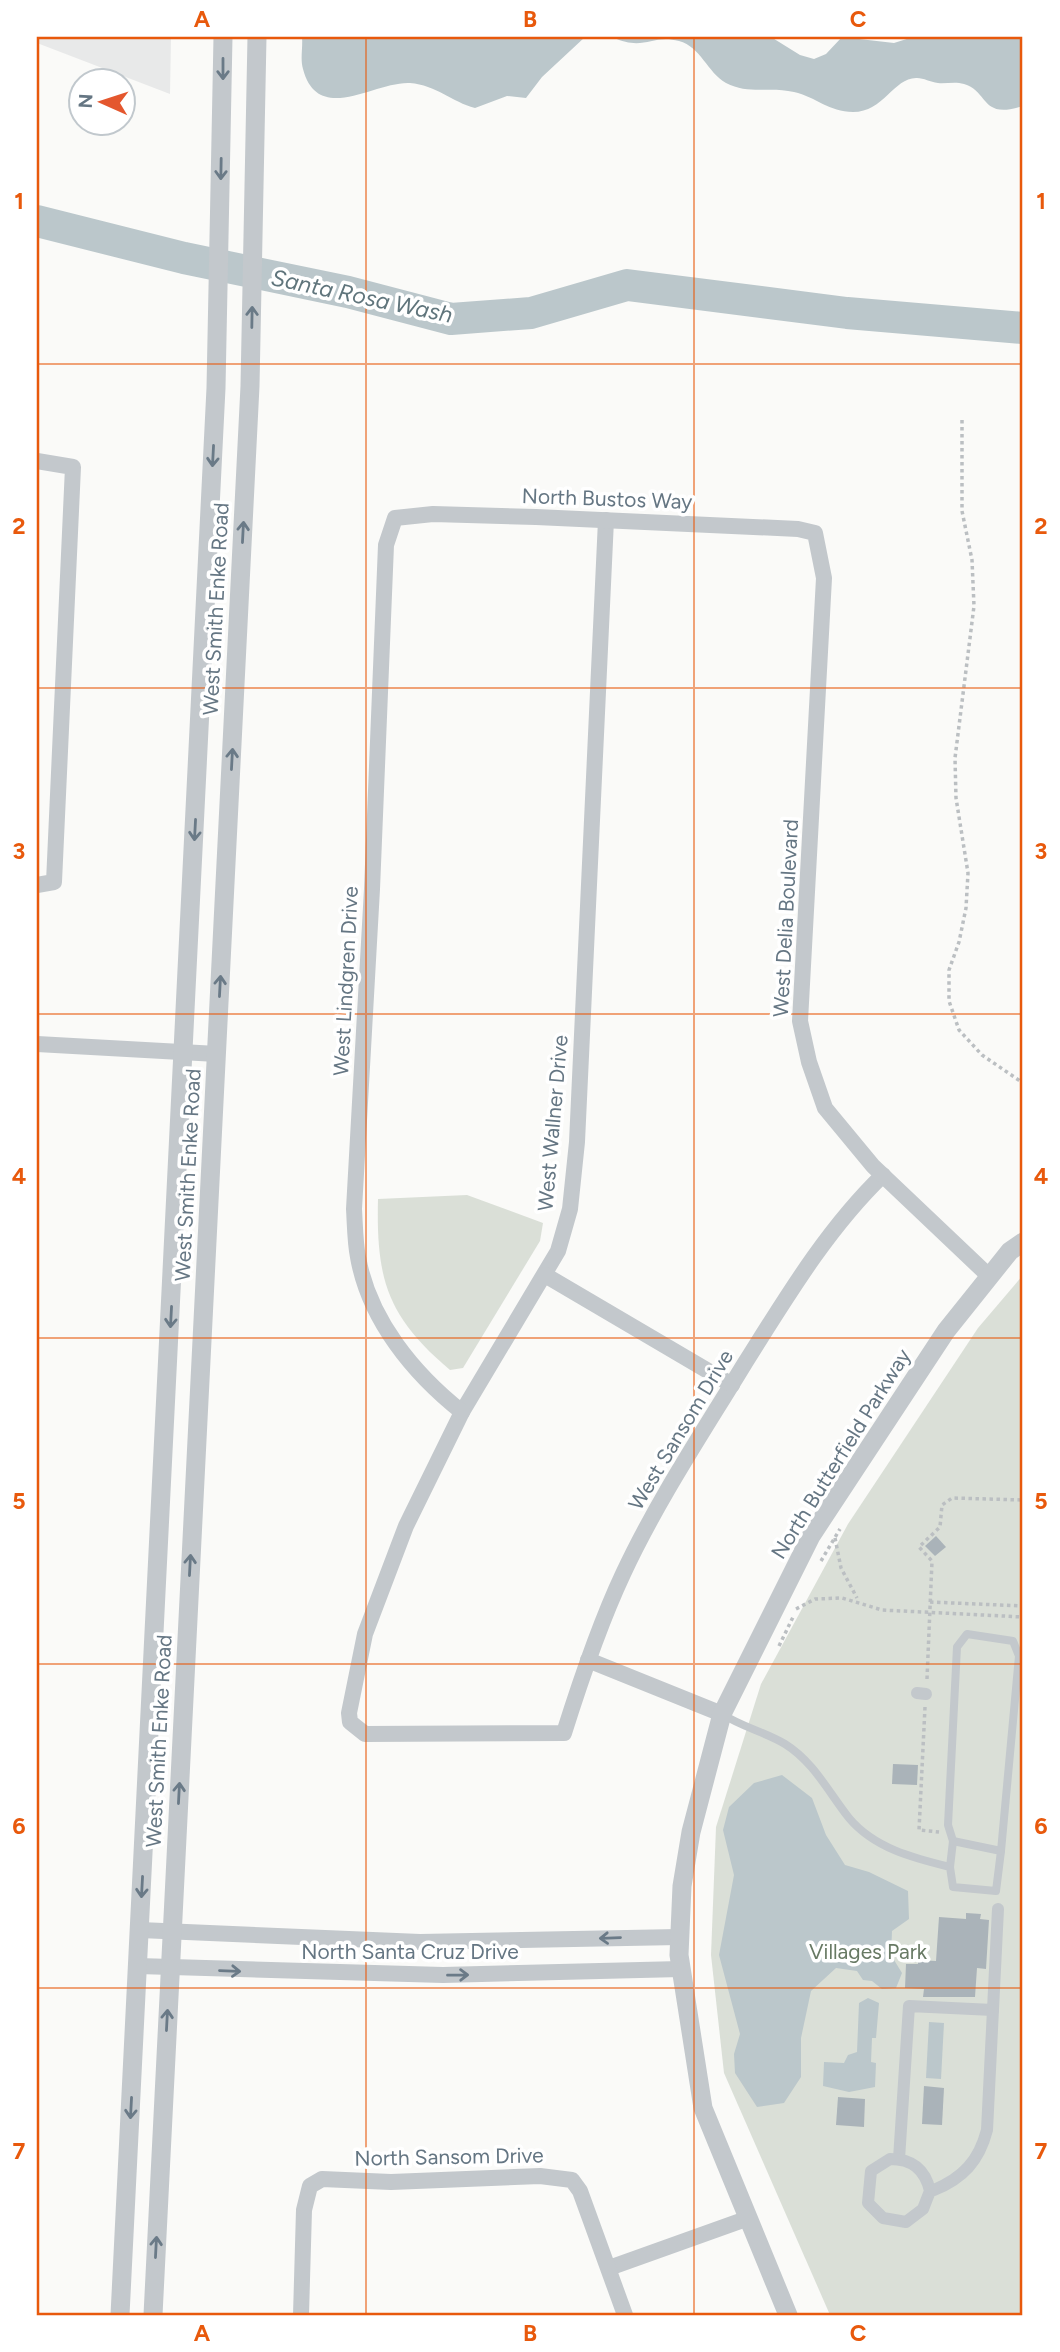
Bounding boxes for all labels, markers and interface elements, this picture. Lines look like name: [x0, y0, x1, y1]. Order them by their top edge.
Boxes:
text: A: [194, 5, 211, 33]
text: B: [523, 5, 537, 33]
text: C: [850, 5, 867, 33]
one-way arrow: [216, 57, 230, 80]
north arrow: [66, 66, 136, 136]
text: N: [74, 93, 97, 109]
one-way arrow: [215, 158, 228, 181]
text: 1: [14, 187, 24, 215]
text: 1: [1036, 187, 1046, 215]
water label: Santa Rosa Wash: [269, 263, 455, 329]
one-way arrow: [245, 306, 259, 329]
one-way arrow: [206, 445, 219, 468]
street label: North Bustos Way: [521, 483, 693, 514]
street label: West Smith Enke Road: [197, 502, 234, 716]
text: 2: [12, 512, 26, 540]
text: 2: [1034, 512, 1048, 540]
one-way arrow: [237, 520, 250, 543]
one-way arrow: [225, 748, 238, 771]
street label: West Delia Boulevard: [768, 818, 803, 1018]
one-way arrow: [188, 819, 201, 842]
text: 3: [13, 837, 25, 865]
text: 3: [1035, 837, 1047, 865]
street label: West Lindgren Drive: [328, 886, 363, 1076]
one-way arrow: [214, 975, 227, 998]
street label: West Wallner Drive: [532, 1034, 573, 1212]
street label: West Smith Enke Road: [169, 1068, 206, 1282]
text: 4: [12, 1162, 26, 1190]
text: 4: [1034, 1162, 1048, 1190]
one-way arrow: [164, 1305, 177, 1328]
street label: North Butterfield Parkway: [766, 1344, 916, 1564]
street label: West Sansom Drive: [623, 1345, 738, 1514]
text: 5: [12, 1487, 26, 1515]
text: 5: [1034, 1487, 1048, 1515]
one-way arrow: [184, 1554, 197, 1577]
street label: West Smith Enke Road: [140, 1634, 177, 1848]
one-way arrow: [172, 1781, 185, 1804]
text: 6: [12, 1812, 26, 1840]
text: 6: [1034, 1812, 1048, 1840]
one-way arrow: [135, 1875, 148, 1898]
one-way arrow: [599, 1931, 622, 1944]
street label: North Santa Cruz Drive: [301, 1939, 519, 1964]
park label: Villages Park: [809, 1939, 928, 1964]
one-way arrow: [219, 1964, 242, 1977]
one-way arrow: [446, 1968, 469, 1982]
one-way arrow: [160, 2009, 173, 2032]
one-way arrow: [124, 2096, 137, 2119]
text: 7: [13, 2137, 26, 2165]
text: 7: [1035, 2137, 1048, 2165]
street label: North Sansom Drive: [354, 2142, 544, 2171]
one-way arrow: [150, 2236, 163, 2259]
text: A: [194, 2319, 211, 2347]
text: B: [523, 2319, 537, 2347]
text: C: [850, 2319, 867, 2347]

